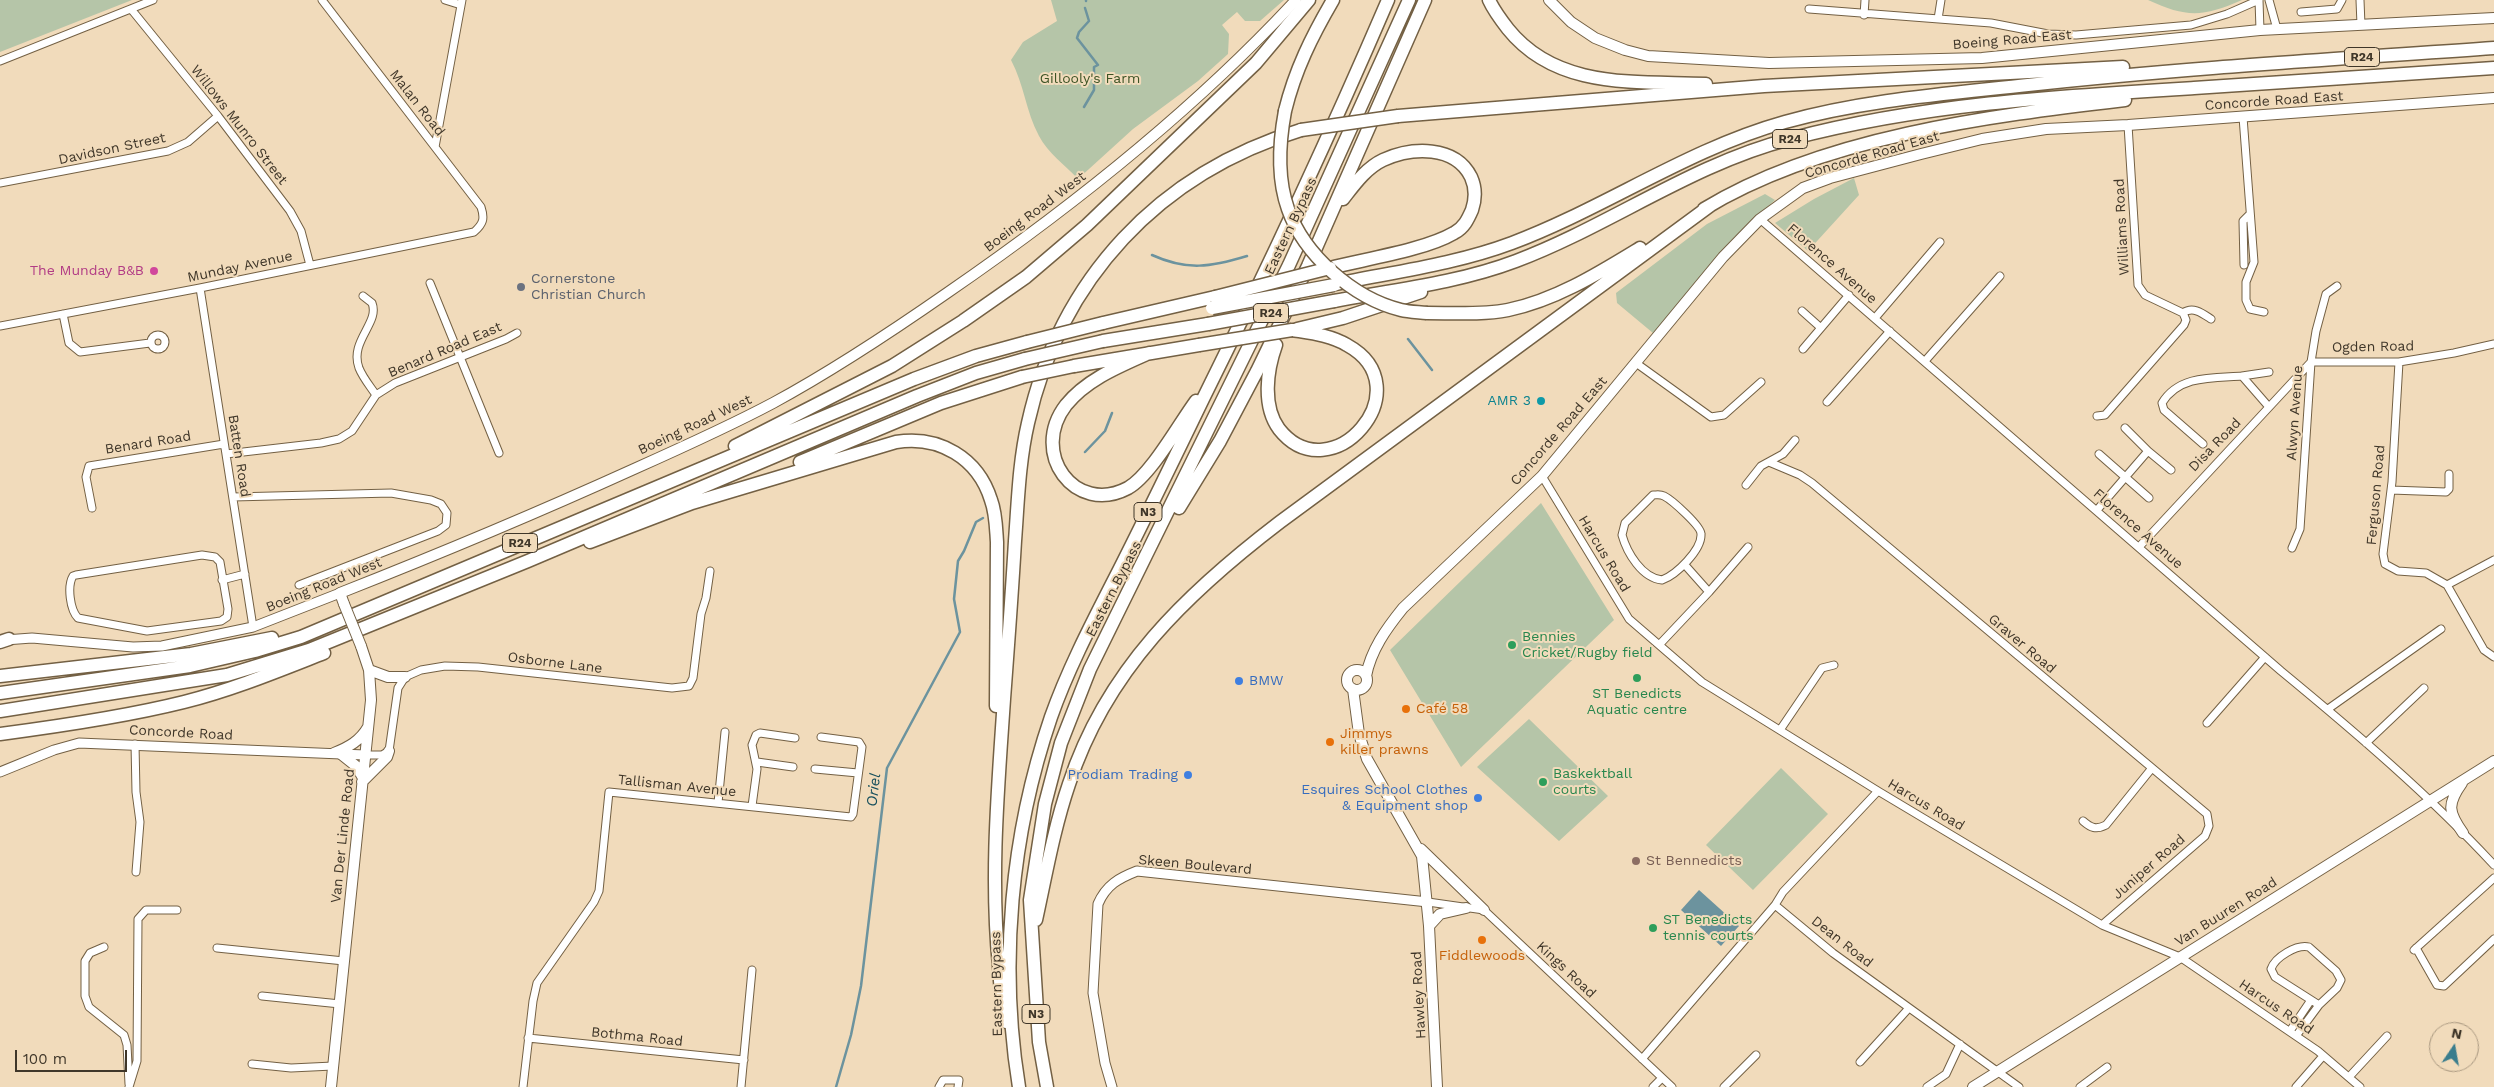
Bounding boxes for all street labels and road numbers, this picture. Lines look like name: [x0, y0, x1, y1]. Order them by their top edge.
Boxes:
street label: Boeing Road East: [1952, 26, 2072, 54]
road number: R24: [2344, 48, 2380, 66]
street label: Willows Munro Street: [187, 62, 291, 188]
street label: Malan Road: [386, 66, 448, 140]
street label: Concorde Road East: [2204, 88, 2344, 114]
street label: Concorde Road East: [1803, 128, 1941, 182]
street label: Davidson Street: [57, 129, 167, 169]
road number: R24: [1772, 130, 1808, 148]
street label: Boeing Road West: [981, 168, 1089, 256]
street label: Eastern Bypass: [1261, 175, 1321, 277]
street label: Williams Road: [2111, 178, 2133, 276]
street label: Florence Avenue: [1784, 220, 1880, 308]
street label: Munday Avenue: [186, 248, 294, 286]
road number: R24: [1254, 304, 1288, 322]
street label: Benard Road East: [386, 318, 504, 382]
street label: Ogden Road: [2332, 338, 2414, 356]
street label: Alwyn Avenue: [2283, 365, 2307, 461]
street label: Concorde Road East: [1507, 373, 1611, 489]
street label: Boeing Road West: [635, 391, 755, 459]
street label: Batten Road: [224, 414, 254, 498]
street label: Disa Road: [2185, 415, 2245, 475]
street label: Benard Road: [104, 428, 192, 458]
street label: Ferguson Road: [2363, 444, 2389, 546]
street label: Florence Avenue: [2090, 485, 2186, 573]
road number: N3: [1134, 502, 1162, 522]
street label: Harcus Road: [1575, 513, 1633, 595]
road number: R24: [502, 534, 538, 552]
street label: Eastern Bypass: [1083, 538, 1145, 640]
street label: Boeing Road West: [264, 554, 384, 616]
street label: Graver Road: [1985, 611, 2059, 677]
street label: Osborne Lane: [507, 649, 603, 677]
street label: Concorde Road: [129, 722, 233, 744]
street label: Van Der Linde Road: [328, 768, 358, 904]
street label: Tallisman Avenue: [617, 771, 737, 801]
street label: Harcus Road: [1885, 776, 1967, 834]
street label: Juniper Road: [2109, 831, 2189, 903]
street label: Skeen Boulevard: [1138, 852, 1252, 878]
street label: Van Buuren Road: [2172, 874, 2280, 950]
street label: Dean Road: [1808, 913, 1876, 971]
street label: Eastern Bypass: [988, 931, 1006, 1037]
street label: Kings Road: [1533, 938, 1599, 1002]
street label: Hawley Road: [1408, 951, 1430, 1039]
street label: Harcus Road: [2235, 976, 2317, 1038]
road number: N3: [1022, 1004, 1050, 1024]
street label: Bothma Road: [590, 1024, 684, 1050]

